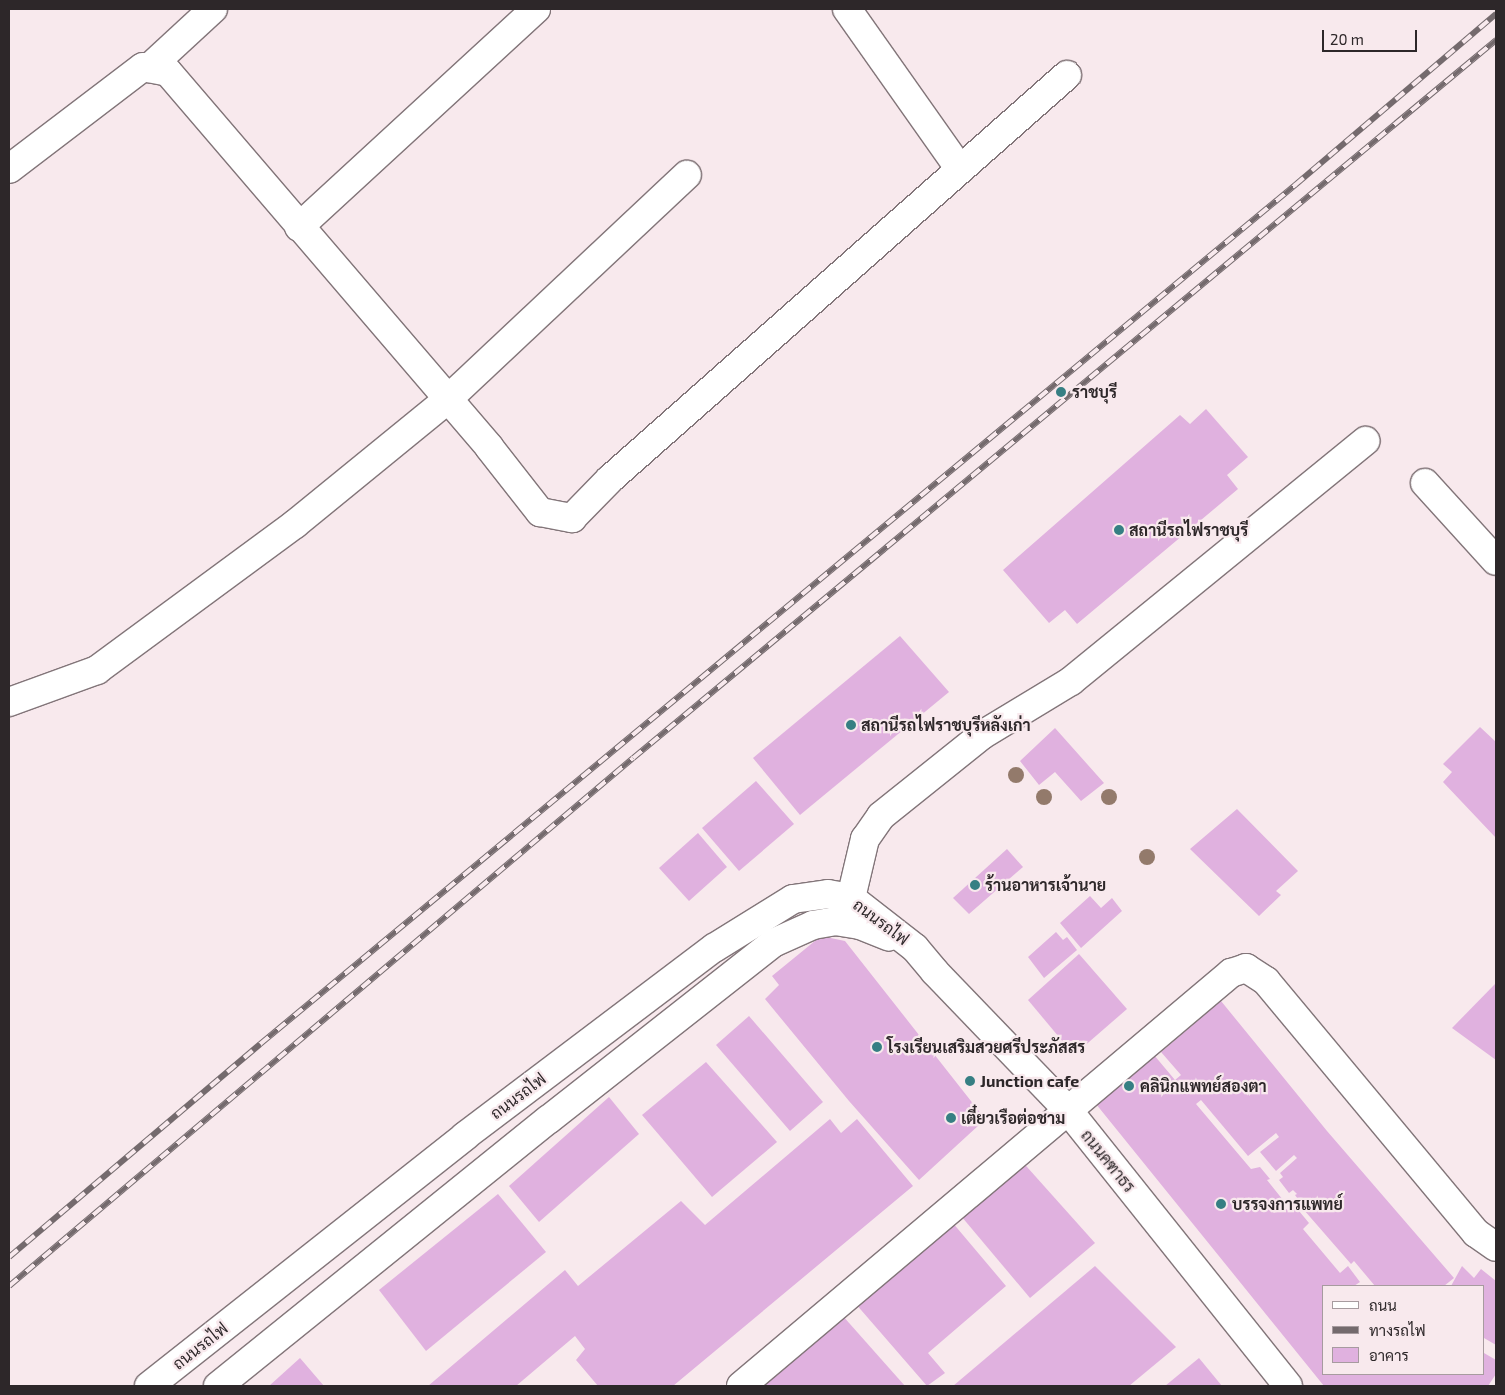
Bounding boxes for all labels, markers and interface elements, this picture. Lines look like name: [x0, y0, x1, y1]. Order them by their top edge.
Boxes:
scale bar: [1325, 20, 1420, 52]
text: 20 m: [1330, 30, 1364, 48]
place label: ราชบุรี: [1072, 382, 1117, 402]
marker: ราชบุรี: [1054, 385, 1068, 399]
place label: สถานีรถไฟราชบุรี: [1129, 520, 1248, 540]
marker: สถานีรถไฟราชบุรี: [1113, 524, 1125, 536]
place label: สถานีรถไฟราชบุรีหลังเก่า: [861, 715, 1031, 735]
marker: สถานีรถไฟราชบุรีหลังเก่า: [845, 719, 857, 731]
place label: ร้านอาหารเจ้านาย: [985, 875, 1106, 895]
marker: ร้านอาหารเจ้านาย: [969, 879, 981, 891]
street label: ถนนรถไฟ: [849, 895, 913, 949]
place label: โรงเรียนเสริมสวยศรีประภัสสร: [887, 1037, 1085, 1057]
marker: โรงเรียนเสริมสวยศรีประภัสสร: [871, 1041, 883, 1053]
street label: ถนนรถไฟ: [486, 1069, 550, 1123]
place label: Junction cafe: [980, 1071, 1079, 1091]
marker: Junction cafe: [964, 1075, 976, 1087]
place label: คลินิกแพทย์สองตา: [1140, 1076, 1267, 1096]
marker: คลินิกแพทย์สองตา: [1122, 1079, 1136, 1093]
place label: เตี๋ยวเรือต่อชาม: [961, 1108, 1065, 1128]
marker: เตี๋ยวเรือต่อชาม: [945, 1112, 957, 1124]
street label: ถนนคฑาธร: [1077, 1126, 1139, 1196]
place label: บรรจงการแพทย์: [1232, 1194, 1343, 1214]
marker: บรรจงการแพทย์: [1214, 1197, 1228, 1211]
legend: [1322, 1285, 1485, 1375]
text: ถนน: [1369, 1296, 1397, 1314]
street label: ถนนรถไฟ: [169, 1319, 231, 1373]
text: ทางรถไฟ: [1369, 1321, 1426, 1339]
text: อาคาร: [1369, 1346, 1409, 1364]

